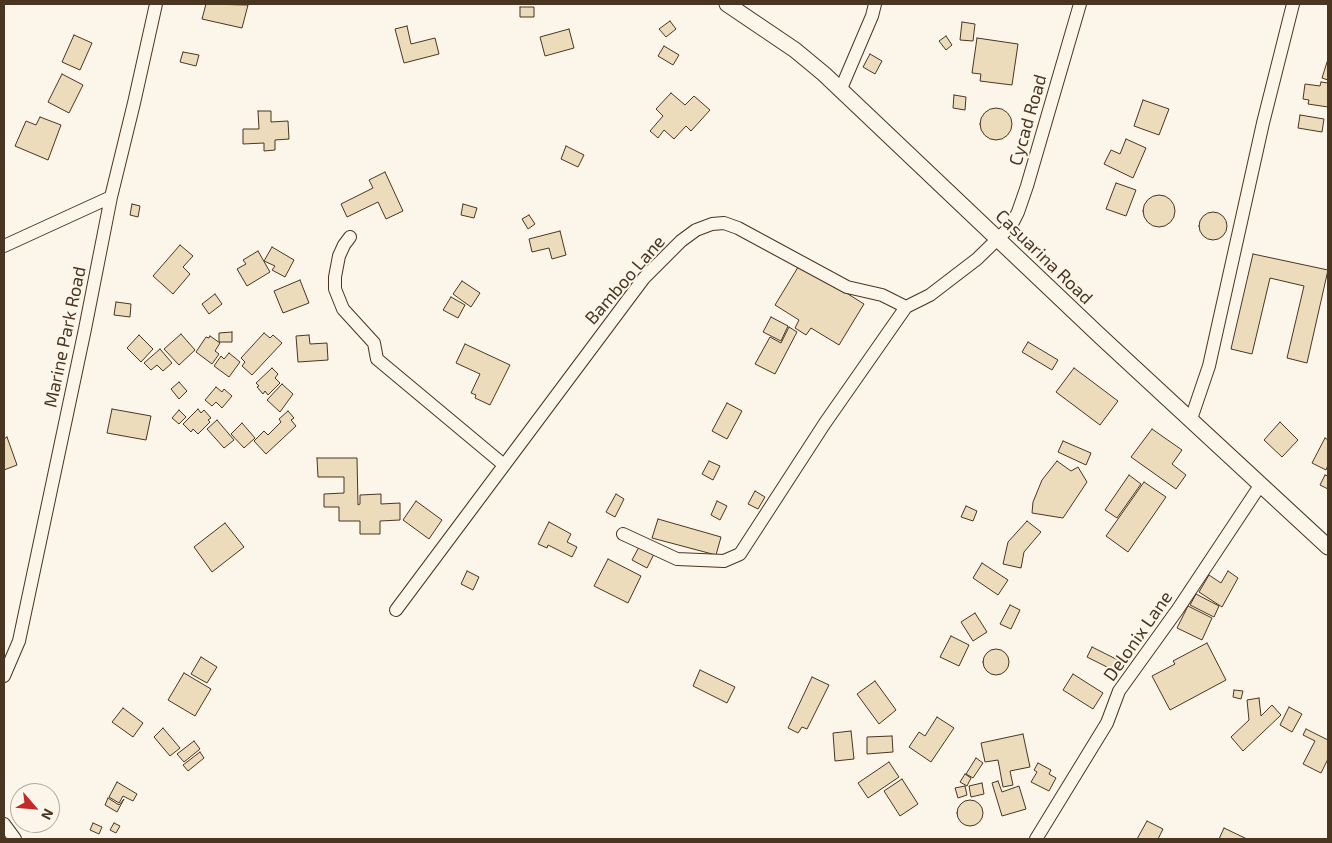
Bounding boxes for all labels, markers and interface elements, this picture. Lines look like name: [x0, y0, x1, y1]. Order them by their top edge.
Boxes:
street label: Cycad Road: [1005, 72, 1051, 168]
street label: Casuarina Road: [991, 205, 1097, 309]
street label: Bamboo Lane: [581, 231, 669, 329]
street label: Marine Park Road: [39, 264, 91, 410]
street label: Delonix Lane: [1099, 587, 1177, 685]
north arrow: [10, 783, 60, 833]
text: N: [38, 806, 58, 823]

